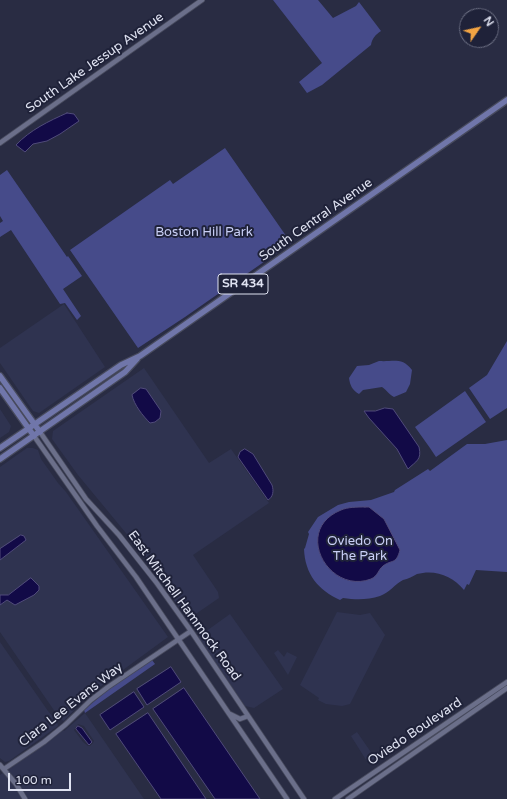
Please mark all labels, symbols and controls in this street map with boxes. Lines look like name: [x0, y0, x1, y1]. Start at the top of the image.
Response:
north arrow: [459, 8, 499, 48]
street label: South Lake Jessup Avenue: [23, 9, 167, 117]
text: N: [481, 14, 496, 29]
street label: South Central Avenue: [256, 175, 376, 265]
park label: Boston Hill Park: [155, 225, 253, 241]
road number: SR 434: [218, 274, 268, 294]
street label: East Mitchell Hammock Road: [124, 528, 244, 684]
park label: Oviedo On The Park: [327, 534, 393, 565]
street label: Clara Lee Evans Way: [16, 660, 126, 750]
street label: Oviedo Boulevard: [365, 695, 465, 769]
scale bar: [10, 765, 73, 791]
text: 100 m: [15, 773, 52, 787]

